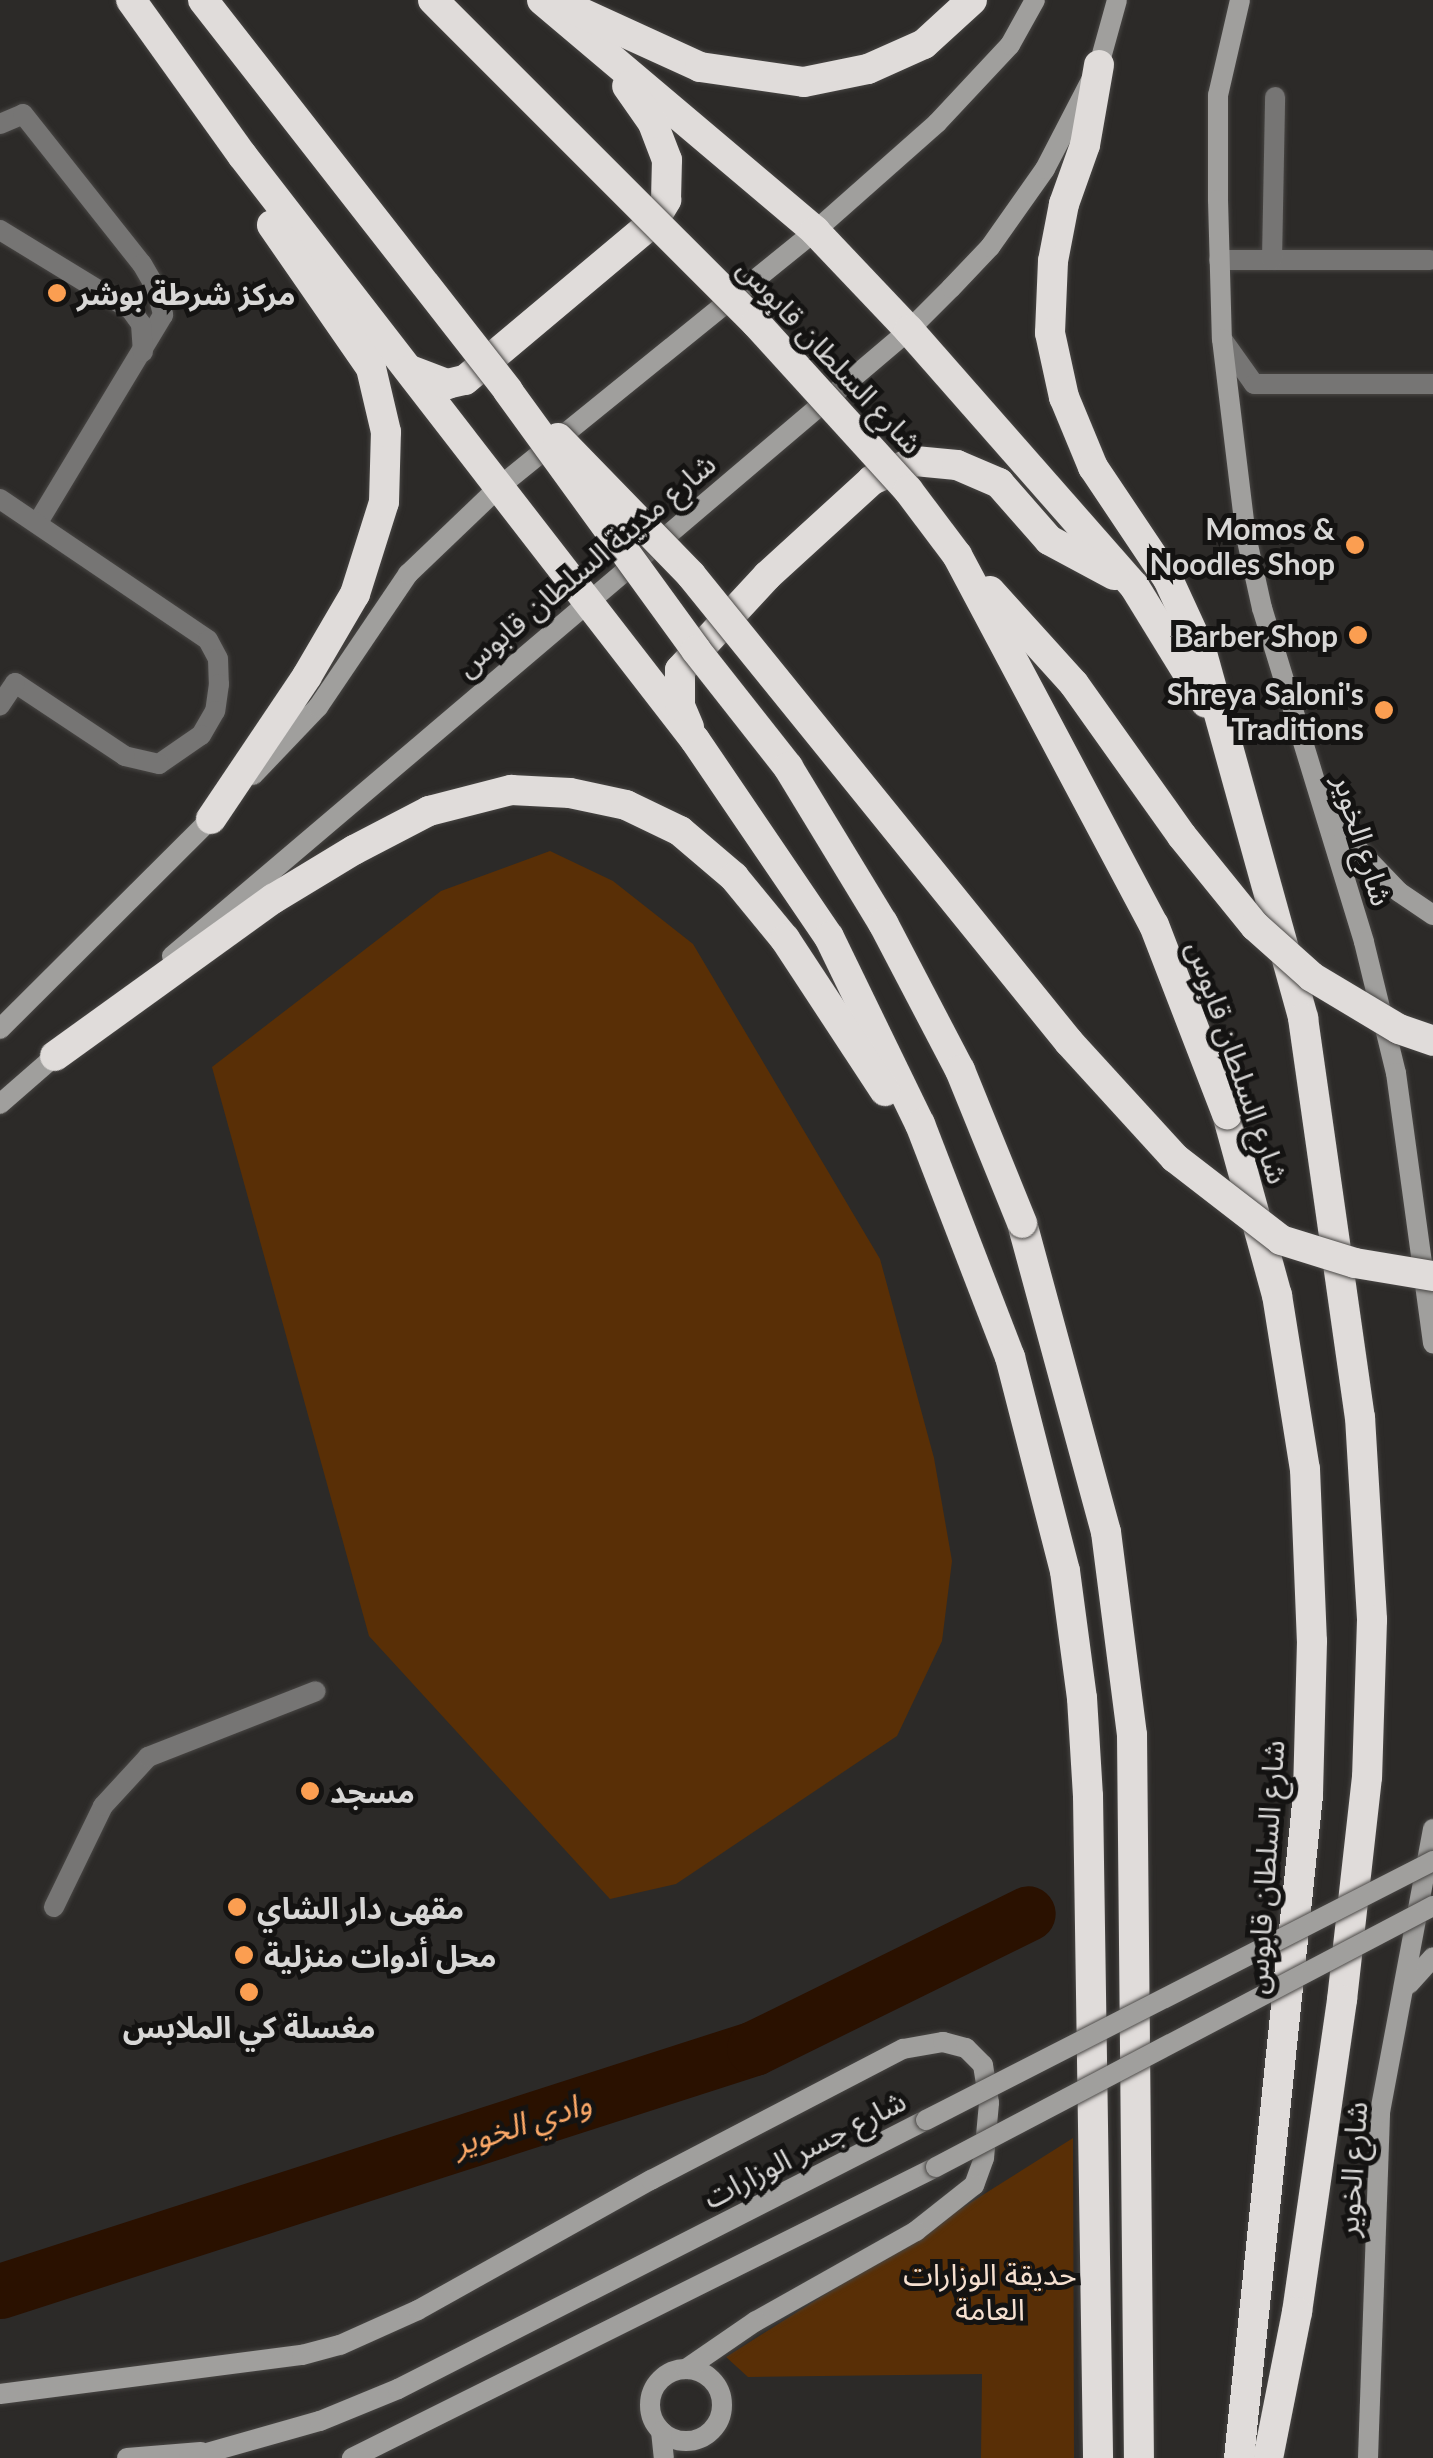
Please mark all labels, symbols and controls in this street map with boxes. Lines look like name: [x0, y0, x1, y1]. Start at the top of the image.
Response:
street label: شارع السلطان قابوس: [731, 250, 931, 460]
place label: مركز شرطة بوشر: [77, 275, 296, 311]
marker: مركز شرطة بوشر: [46, 282, 68, 304]
street label: شارع مدينة السلطان قابوس: [448, 445, 722, 683]
place label: Momos & Noodles Shop: [1149, 510, 1335, 580]
marker: Momos & Noodles Shop: [1344, 534, 1366, 556]
place label: Barber Shop: [1173, 617, 1338, 653]
marker: Barber Shop: [1347, 624, 1369, 646]
place label: Shreya Saloni's Traditions: [1167, 675, 1364, 746]
marker: Shreya Saloni's Traditions: [1373, 699, 1395, 721]
street label: شارع الخوير: [1327, 770, 1401, 910]
street label: شارع السلطان قابوس: [1181, 936, 1297, 1188]
street label: شارع السلطان قابوس: [1237, 1739, 1291, 1995]
place label: مسجد: [330, 1773, 415, 1809]
marker: مسجد: [299, 1780, 321, 1802]
place label: مقهى دار الشاي: [257, 1889, 464, 1925]
marker: مقهى دار الشاي: [226, 1896, 248, 1918]
place label: محل أدوات منزلية: [264, 1937, 496, 1973]
marker: محل أدوات منزلية: [233, 1944, 255, 1966]
marker: مغسلة كي الملابس: [238, 1981, 260, 2003]
place label: مغسلة كي الملابس: [123, 2008, 375, 2044]
street label: شارع جسر الوزارات: [697, 2081, 911, 2215]
water label: وادي الخوير: [448, 2083, 596, 2163]
street label: شارع الخوير: [1328, 2100, 1374, 2238]
park label: حديقة الوزارات العامة: [903, 2255, 1077, 2326]

